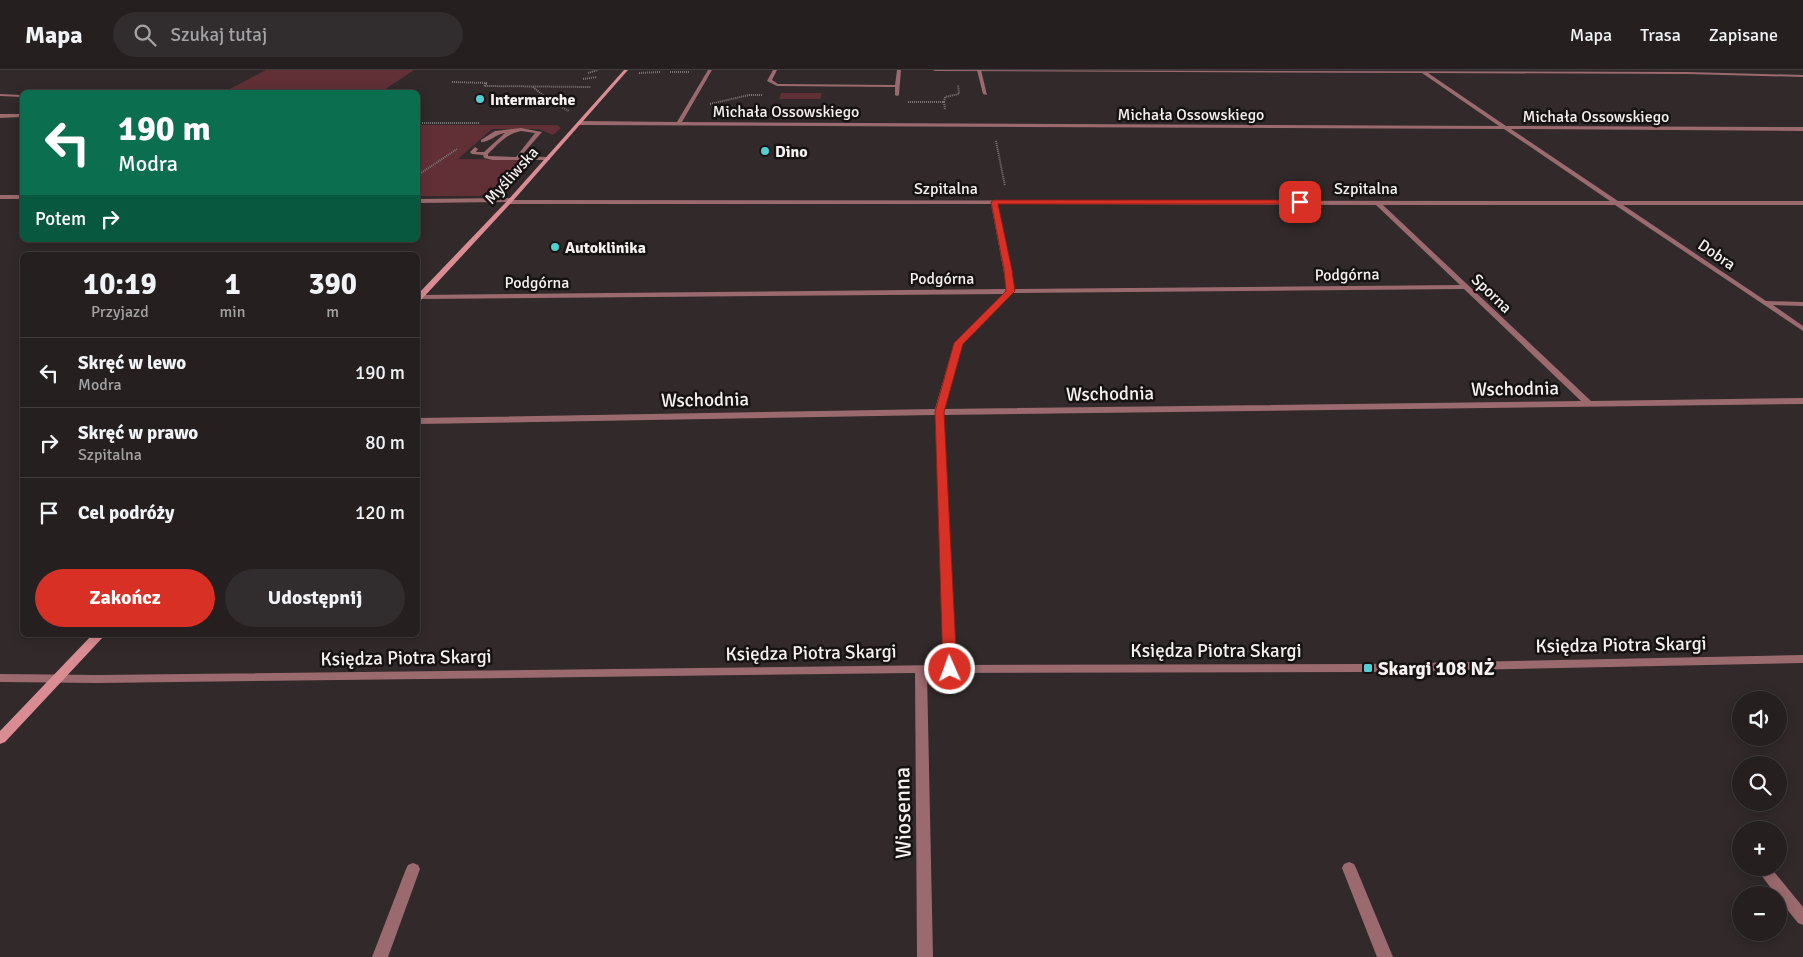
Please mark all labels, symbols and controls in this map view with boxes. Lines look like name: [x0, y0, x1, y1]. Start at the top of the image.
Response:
search box: [113, 12, 463, 57]
text: Mapa: [25, 20, 83, 50]
icon: search: [131, 21, 159, 49]
text: Szukaj tutaj: [171, 23, 267, 47]
text: Mapa: [1570, 24, 1612, 46]
text: Trasa: [1640, 24, 1681, 46]
text: Zapisane: [1709, 24, 1778, 46]
place label: Intermarche: [490, 90, 576, 110]
marker: Intermarche: [474, 93, 486, 105]
street label: Michała Ossowskiego: [713, 102, 859, 122]
street label: Michała Ossowskiego: [1118, 105, 1264, 125]
text: 190 m: [118, 107, 211, 150]
street label: Michała Ossowskiego: [1523, 107, 1669, 127]
icon: left: [35, 110, 100, 175]
place label: Dino: [775, 142, 808, 162]
street label: Myśliwska: [481, 143, 543, 209]
marker: Dino: [759, 145, 771, 157]
text: Modra: [118, 150, 178, 177]
street label: Szpitalna: [914, 179, 978, 199]
street label: Szpitalna: [1334, 179, 1398, 199]
pin: [1279, 181, 1321, 223]
icon: arrive: [1286, 188, 1314, 216]
icon: right: [96, 205, 124, 233]
text: Potem: [35, 207, 86, 231]
street label: Dobra: [1694, 235, 1739, 275]
place label: Autoklinika: [565, 238, 646, 258]
marker: Autoklinika: [549, 241, 561, 253]
street label: Podgórna: [1314, 264, 1380, 286]
text: 10:19: [83, 266, 157, 303]
text: 1: [224, 266, 241, 303]
text: 390: [308, 266, 357, 303]
street label: Podgórna: [910, 269, 974, 289]
street label: Sporna: [1467, 270, 1516, 318]
street label: Podgórna: [505, 273, 569, 293]
text: Przyjazd: [91, 302, 149, 322]
text: min: [220, 302, 245, 322]
text: m: [326, 302, 339, 322]
text: Skręć w lewo: [78, 351, 186, 375]
icon: left: [35, 359, 63, 387]
text: 190 m: [355, 361, 405, 385]
text: Modra: [78, 375, 122, 395]
street label: Wschodnia: [1471, 376, 1559, 402]
street label: Wschodnia: [1066, 381, 1154, 407]
street label: Wschodnia: [661, 387, 749, 413]
text: Skręć w prawo: [78, 421, 198, 445]
icon: right: [35, 429, 63, 457]
text: 80 m: [365, 431, 405, 455]
text: Szpitalna: [78, 445, 142, 465]
icon: arrive: [35, 499, 63, 527]
text: Cel podróży: [78, 501, 174, 525]
text: 120 m: [355, 501, 405, 525]
button: Zakończ: [35, 569, 215, 627]
button: Udostępnij: [225, 569, 405, 627]
street label: Księdza Piotra Skargi: [1535, 632, 1707, 658]
street label: Księdza Piotra Skargi: [1130, 639, 1302, 663]
street label: Księdza Piotra Skargi: [725, 640, 897, 666]
position arrow: [923, 642, 975, 694]
street label: Księdza Piotra Skargi: [320, 645, 492, 671]
place label: Skargi 108 NŻ: [1378, 657, 1495, 681]
marker: Skargi 108 NŻ: [1362, 662, 1374, 674]
map controls: [1732, 691, 1787, 941]
button: sound: [1732, 691, 1787, 746]
button: search: [1732, 756, 1787, 811]
street label: Wiosenna: [888, 767, 917, 859]
button: +: [1732, 821, 1787, 876]
button: −: [1732, 886, 1787, 941]

